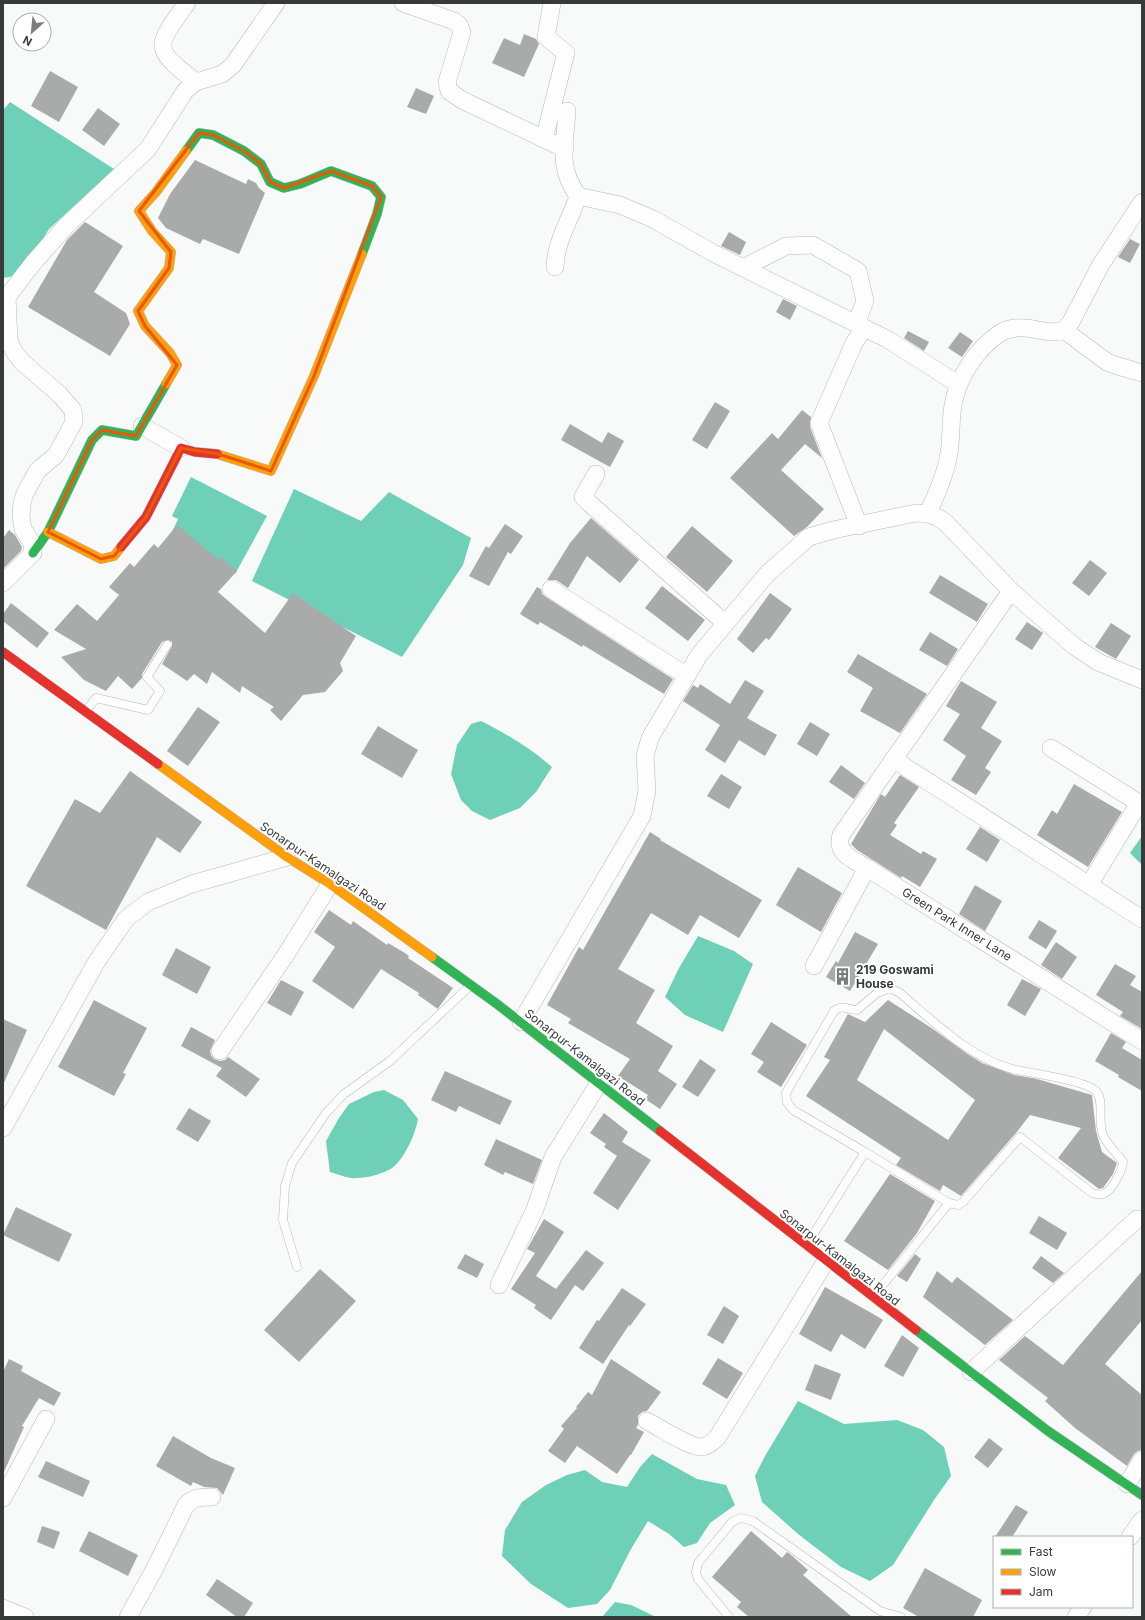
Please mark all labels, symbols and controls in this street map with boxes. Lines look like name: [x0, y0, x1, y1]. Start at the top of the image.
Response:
north arrow: [12, 12, 52, 52]
text: N: [21, 33, 34, 49]
street label: Sonarpur-Kamalgazi Road: [257, 818, 389, 914]
street label: Green Park Inner Lane: [899, 884, 1015, 964]
place label: 219 Goswami House: [856, 962, 934, 991]
building icon: 219 Goswami House: [833, 966, 853, 986]
street label: Sonarpur-Kamalgazi Road: [522, 1005, 648, 1109]
street label: Sonarpur-Kamalgazi Road: [777, 1205, 903, 1309]
legend: [993, 1536, 1133, 1608]
text: Fast: [1029, 1544, 1053, 1559]
text: Slow: [1029, 1564, 1057, 1579]
text: Jam: [1029, 1584, 1053, 1599]

